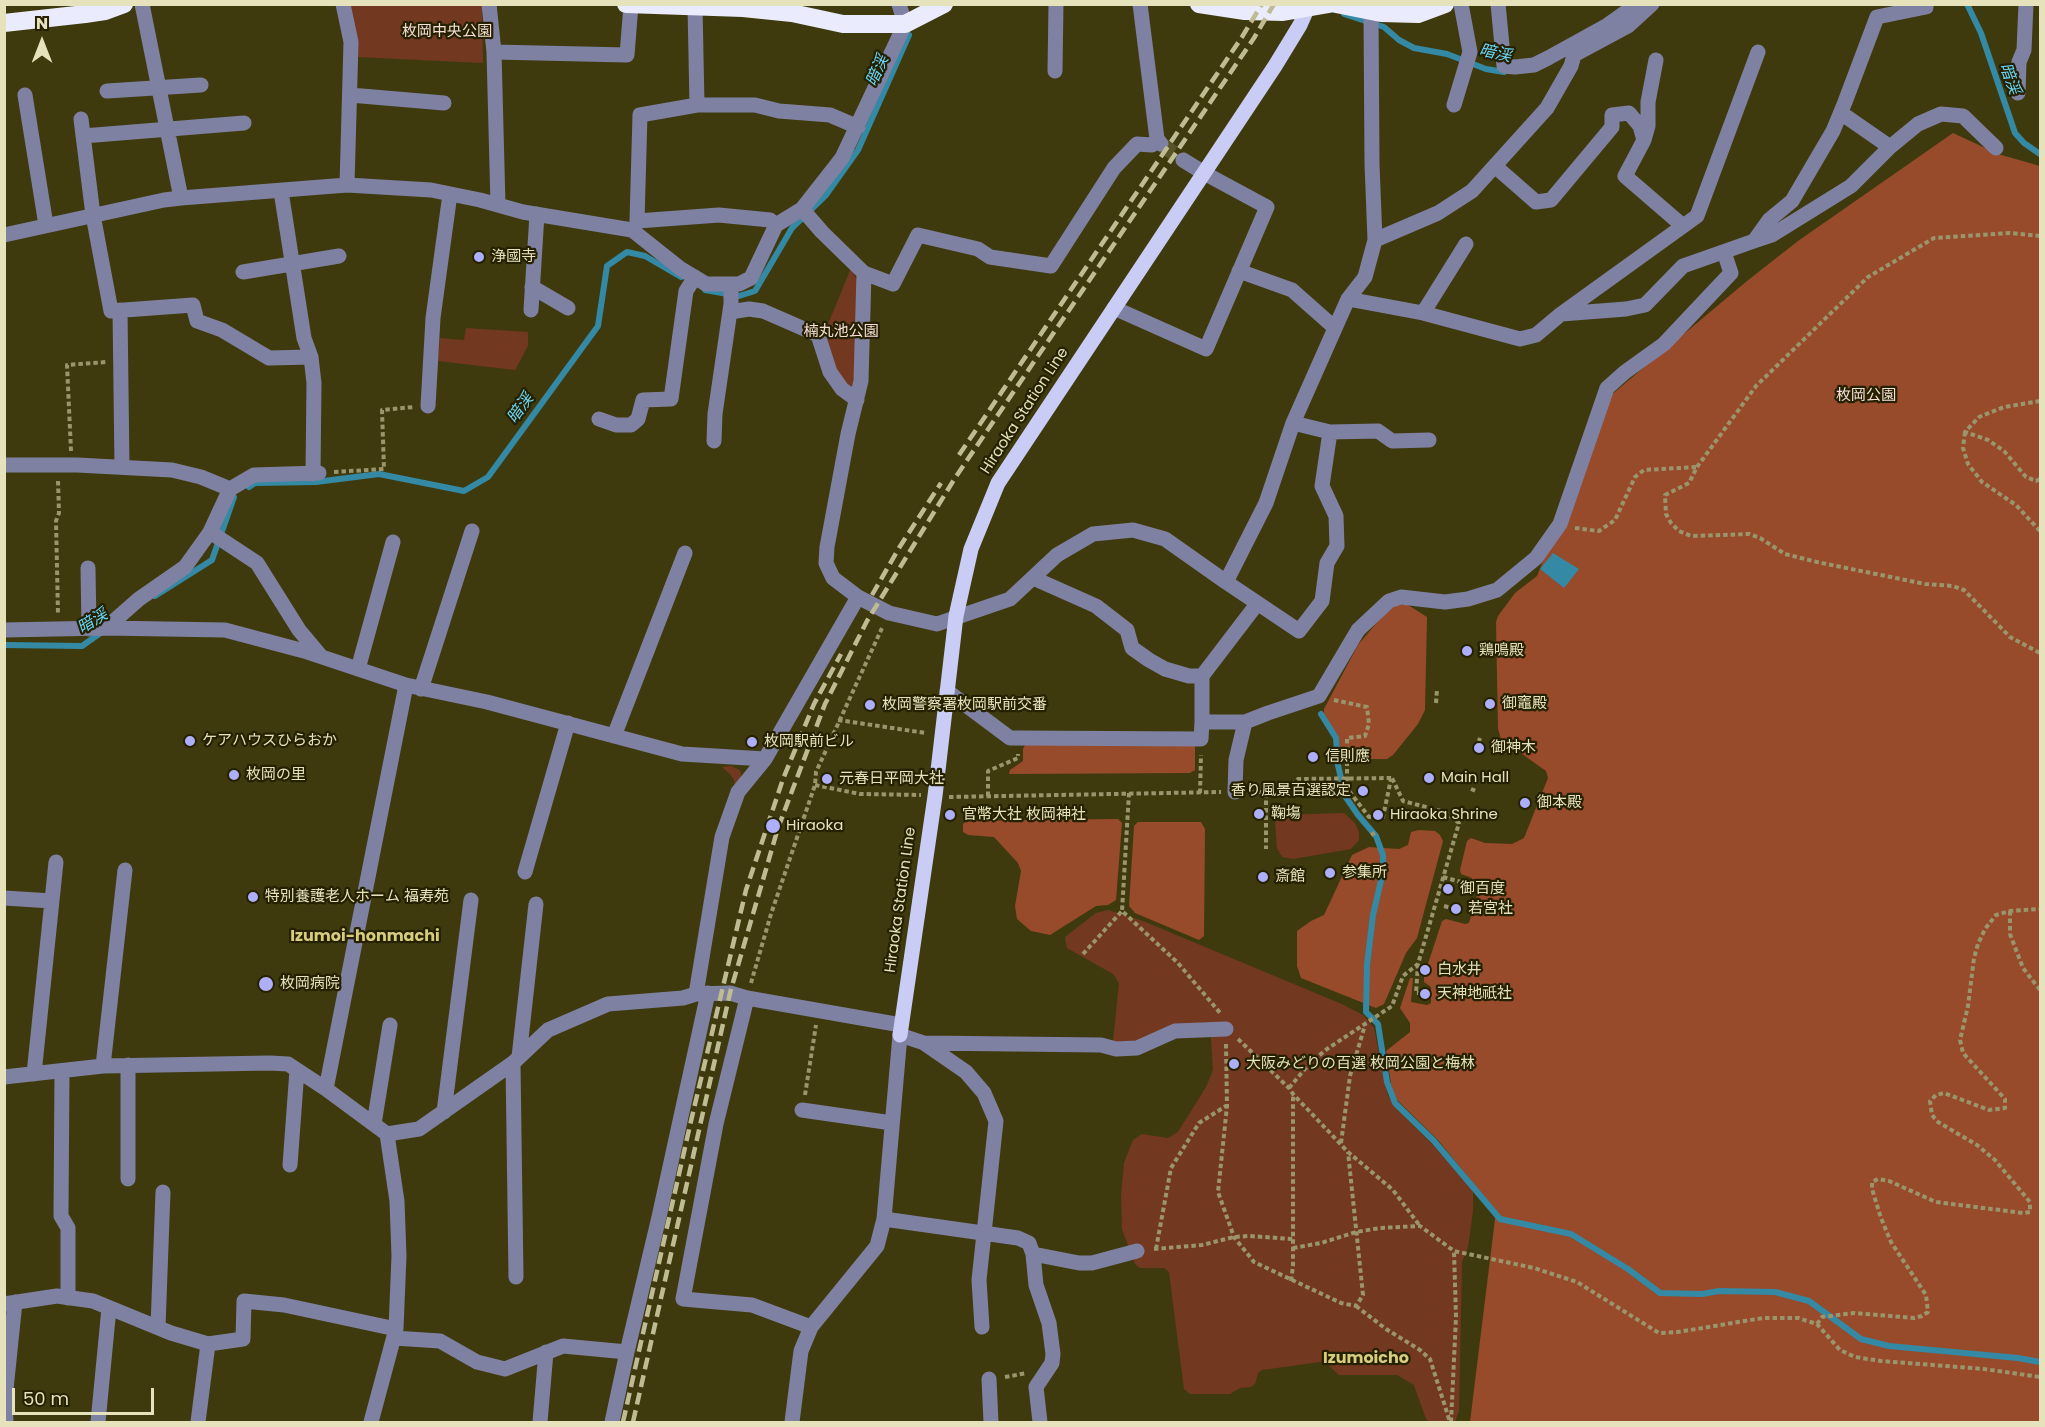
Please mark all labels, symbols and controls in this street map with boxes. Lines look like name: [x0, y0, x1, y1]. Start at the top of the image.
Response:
north arrow: [12, 12, 72, 72]
text: N: [36, 12, 48, 35]
park label: 枚岡中央公園: [402, 23, 492, 41]
water label: 暗渓: [1477, 41, 1513, 67]
water label: 暗渓: [863, 52, 893, 90]
water label: 暗渓: [1995, 61, 2023, 97]
place label: 浄國寺: [491, 248, 536, 266]
marker: 浄國寺: [472, 250, 486, 264]
park label: 楠丸池公園: [804, 323, 878, 341]
street label: Hiraoka Station Line: [977, 344, 1073, 478]
park label: 枚岡公園: [1836, 387, 1896, 405]
water label: 暗渓: [504, 390, 538, 428]
water label: 暗渓: [74, 605, 112, 639]
place label: 鶏鳴殿: [1479, 642, 1524, 660]
marker: 鶏鳴殿: [1460, 644, 1474, 658]
place label: 御竈殿: [1502, 695, 1547, 713]
place label: 枚岡警察署枚岡駅前交番: [882, 696, 1047, 714]
marker: 御竈殿: [1483, 697, 1497, 711]
marker: 枚岡警察署枚岡駅前交番: [863, 698, 877, 712]
place label: ケアハウスひらおか: [202, 732, 337, 750]
place label: 枚岡駅前ビル: [764, 733, 854, 751]
marker: ケアハウスひらおか: [183, 734, 197, 748]
marker: 枚岡駅前ビル: [745, 735, 759, 749]
place label: 御神木: [1491, 739, 1536, 757]
marker: 御神木: [1472, 741, 1486, 755]
place label: 信則應: [1325, 748, 1370, 766]
marker: 信則應: [1306, 750, 1320, 764]
place label: 枚岡の里: [246, 766, 306, 784]
marker: 枚岡の里: [227, 768, 241, 782]
place label: Main Hall: [1441, 769, 1509, 787]
place label: 元春日平岡大社: [839, 770, 944, 788]
marker: Main Hall: [1422, 771, 1436, 785]
marker: 元春日平岡大社: [820, 772, 834, 786]
place label: 香り風景百選認定: [1231, 782, 1351, 800]
marker: 香り風景百選認定: [1356, 784, 1370, 798]
place label: 御本殿: [1537, 794, 1582, 812]
marker: 御本殿: [1518, 796, 1532, 810]
place label: 鞠塲: [1271, 805, 1301, 823]
place label: 官幣大社 枚岡神社: [962, 806, 1086, 824]
place label: Hiraoka Shrine: [1390, 806, 1498, 824]
marker: 鞠塲: [1252, 807, 1266, 821]
marker: 官幣大社 枚岡神社: [943, 808, 957, 822]
marker: Hiraoka Shrine: [1371, 808, 1385, 822]
marker: Hiraoka: [764, 817, 782, 835]
place label: Hiraoka: [786, 817, 843, 835]
street label: Hiraoka Station Line: [882, 826, 920, 974]
place label: 参集所: [1342, 864, 1387, 882]
marker: 参集所: [1323, 866, 1337, 880]
place label: 斎館: [1275, 868, 1305, 886]
marker: 斎館: [1256, 870, 1270, 884]
place label: 御百度: [1460, 880, 1505, 898]
marker: 御百度: [1441, 882, 1455, 896]
place label: 特別養護老人ホーム 福寿苑: [265, 888, 449, 906]
marker: 特別養護老人ホーム 福寿苑: [246, 890, 260, 904]
place label: 若宮社: [1468, 900, 1513, 918]
marker: 若宮社: [1449, 902, 1463, 916]
district label: Izumoi-honmachi: [290, 927, 440, 947]
place label: 白水井: [1437, 961, 1482, 979]
marker: 白水井: [1418, 963, 1432, 977]
marker: 枚岡病院: [257, 975, 275, 993]
place label: 枚岡病院: [280, 975, 340, 993]
place label: 天神地祇社: [1437, 985, 1512, 1003]
marker: 天神地祇社: [1418, 987, 1432, 1001]
place label: 大阪みどりの百選 枚岡公園と梅林: [1246, 1055, 1475, 1073]
marker: 大阪みどりの百選 枚岡公園と梅林: [1227, 1057, 1241, 1071]
district label: Izumoicho: [1323, 1349, 1409, 1369]
scale bar: [15, 1376, 158, 1414]
text: 50 m: [23, 1386, 69, 1411]

